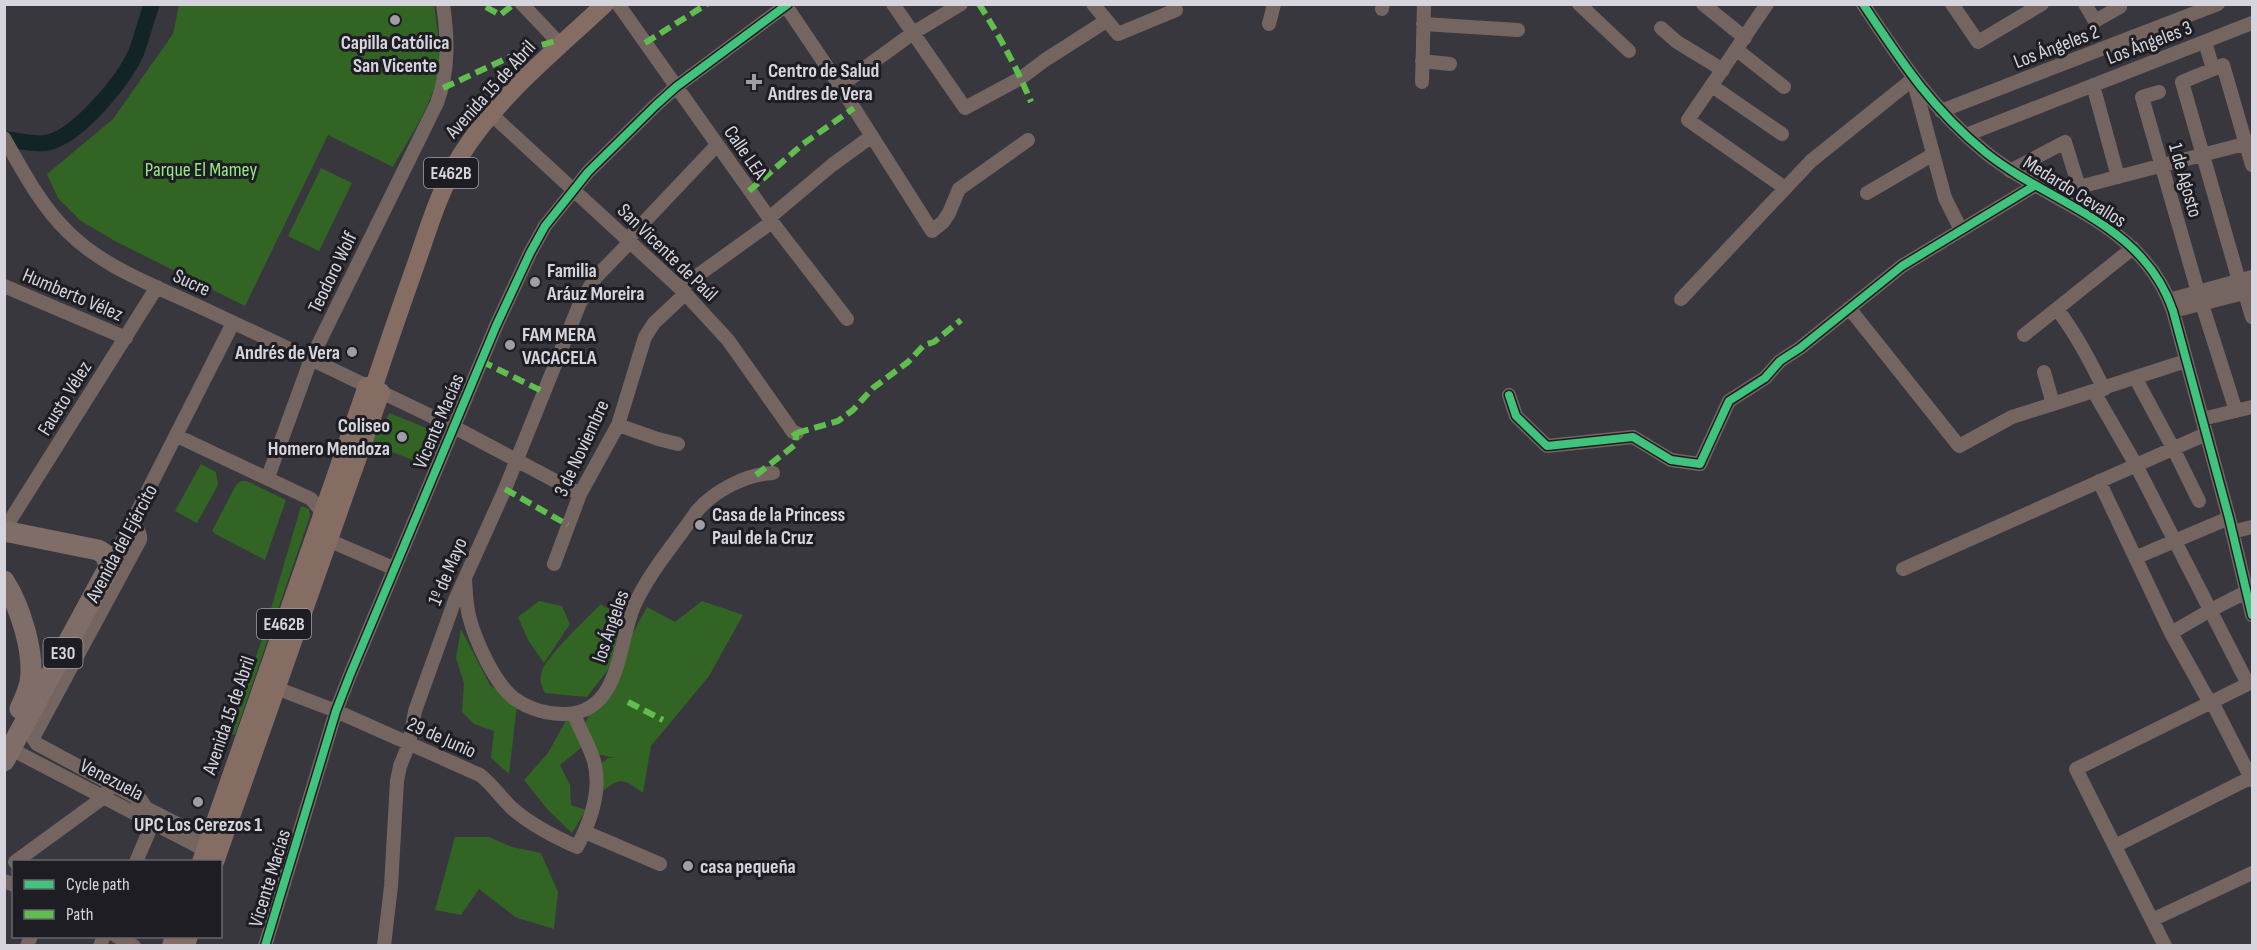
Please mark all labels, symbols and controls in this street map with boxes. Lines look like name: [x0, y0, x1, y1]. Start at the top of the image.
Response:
marker: Capilla Católica San Vicente: [388, 13, 402, 27]
street label: Los Ángeles 3: [2103, 16, 2196, 70]
street label: Los Ángeles 2: [2010, 20, 2103, 74]
place label: Capilla Católica San Vicente: [341, 31, 449, 78]
street label: Avenida 15 de Abril: [440, 36, 541, 144]
place label: Centro de Salud Andres de Vera: [767, 59, 879, 106]
marker: Centro de Salud Andres de Vera: [745, 73, 763, 91]
street label: Calle LEA: [718, 121, 772, 184]
street label: 1 de Agosto: [2163, 140, 2207, 220]
street label: Medardo Cevallos: [2019, 151, 2130, 233]
park label: Parque El Mamey: [145, 158, 257, 182]
road number: E462B: [424, 158, 478, 188]
street label: San Vicente de Paúl: [612, 199, 722, 307]
street label: Teodoro Wolf: [303, 228, 363, 317]
place label: Familia Aráuz Moreira: [546, 259, 644, 306]
street label: Humberto Vélez: [19, 263, 126, 327]
street label: Sucre: [169, 264, 214, 302]
marker: Familia Aráuz Moreira: [528, 275, 542, 289]
place label: FAM MERA VACACELA: [522, 323, 597, 370]
marker: FAM MERA VACACELA: [503, 338, 517, 352]
place label: Andrés de Vera: [234, 341, 340, 365]
marker: Andrés de Vera: [345, 345, 359, 359]
street label: Fausto Vélez: [33, 357, 97, 440]
street label: Vicente Macías: [408, 370, 470, 472]
street label: 3 de Noviembre: [549, 396, 615, 500]
place label: Coliseo Homero Mendoza: [268, 414, 390, 461]
marker: Coliseo Homero Mendoza: [395, 430, 409, 444]
street label: Avenida del Ejército: [80, 480, 163, 607]
place label: Casa de la Princess Paul de la Cruz: [712, 503, 846, 550]
marker: Casa de la Princess Paul de la Cruz: [693, 518, 707, 532]
street label: 1º de Mayo: [423, 534, 473, 609]
street label: los Ángeles: [587, 587, 634, 666]
road number: E462B: [257, 609, 311, 639]
road number: E30: [44, 638, 82, 668]
street label: Avenida 15 de Abril: [197, 653, 260, 779]
street label: 29 de Junio: [403, 712, 480, 764]
street label: Venezuela: [76, 754, 147, 806]
marker: UPC Los Cerezos 1: [191, 795, 205, 809]
place label: UPC Los Cerezos 1: [134, 813, 262, 837]
street label: Vicente Macías: [244, 827, 296, 930]
place label: casa pequeña: [700, 855, 796, 879]
marker: casa pequeña: [681, 859, 695, 873]
legend: [12, 860, 222, 938]
text: Cycle path: [66, 874, 130, 895]
text: Path: [66, 904, 94, 925]

